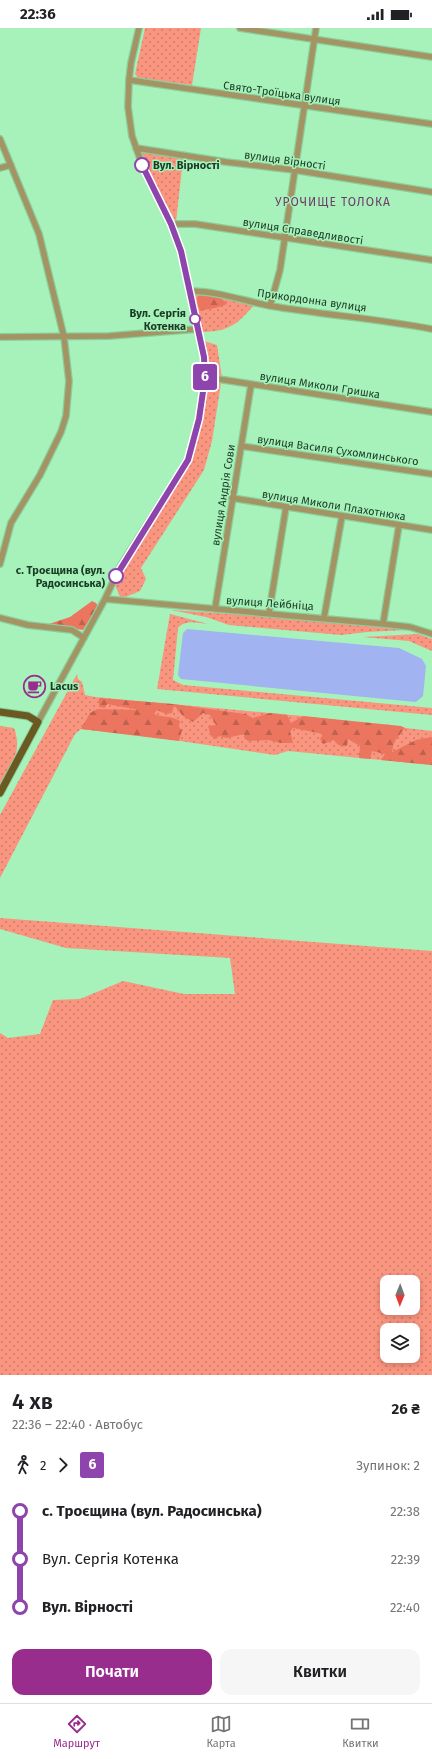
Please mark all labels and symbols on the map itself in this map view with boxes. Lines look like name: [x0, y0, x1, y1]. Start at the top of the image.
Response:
street label: Свято-Троїцька вулиця: [222, 79, 341, 108]
street label: вулиця Вірності: [243, 148, 327, 173]
marker: Вул. Вірності: [134, 157, 150, 173]
place label: Вул. Вірності: [153, 159, 220, 172]
district label: УРОЧИЩЕ ТОЛОКА: [275, 195, 391, 209]
street label: вулиця Справедливості: [242, 216, 364, 247]
street label: Прикордонна вулиця: [256, 286, 367, 315]
place label: Вул. Сергія Котенка: [129, 307, 186, 333]
marker: Вул. Сергія Котенка: [189, 313, 201, 325]
line badge: 6: [192, 364, 218, 390]
street label: вулиця Миколи Гришка: [259, 370, 381, 401]
street label: вулиця Василя Сухомлинського: [256, 433, 419, 468]
street label: вулиця Андрія Сови: [209, 443, 238, 547]
street label: вулиця Миколи Плахотнюка: [261, 488, 407, 523]
place label: с. Троєщина (вул. Радосинська): [16, 564, 105, 590]
marker: с. Троєщина (вул. Радосинська): [108, 568, 124, 584]
street label: вулиця Лейбніца: [226, 594, 314, 613]
cafe icon: Lacus: [21, 673, 47, 699]
place label: Lacus: [50, 680, 79, 693]
north arrow: [380, 1275, 420, 1315]

